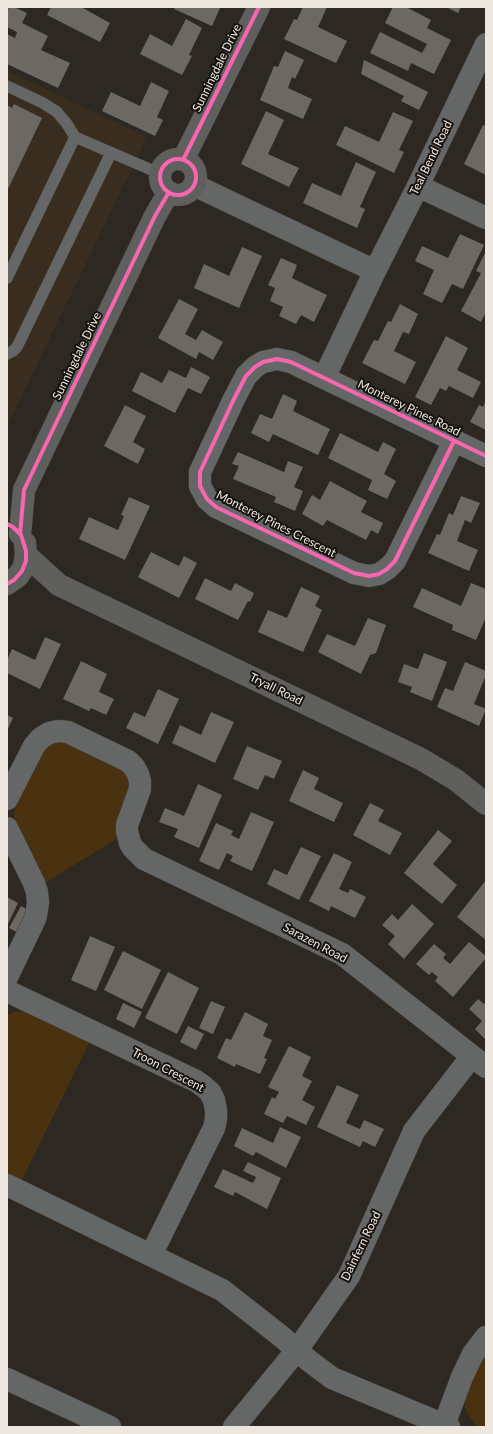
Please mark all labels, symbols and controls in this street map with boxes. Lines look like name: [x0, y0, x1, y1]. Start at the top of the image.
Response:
street label: Sunningdale Drive: [190, 22, 244, 114]
street label: Teal Bend Road: [407, 118, 455, 198]
street label: Sunningdale Drive: [50, 310, 104, 402]
street label: Monterey Pines Road: [355, 377, 463, 439]
street label: Monterey Pines Crescent: [214, 488, 338, 560]
street label: Tryall Road: [247, 670, 305, 708]
street label: Sarazen Road: [280, 920, 350, 966]
street label: Troon Crescent: [129, 1045, 207, 1095]
street label: Dainfern Road: [338, 1209, 384, 1283]

